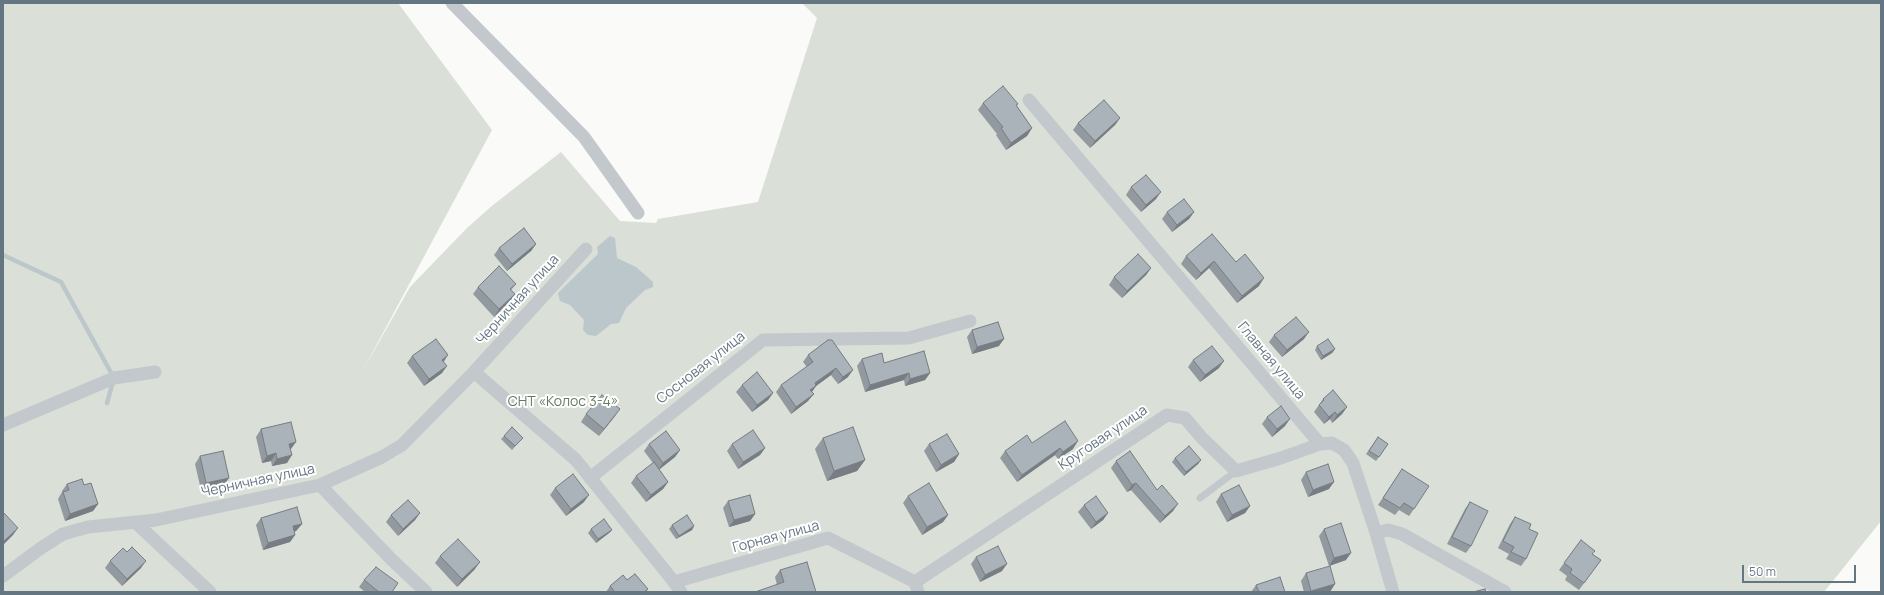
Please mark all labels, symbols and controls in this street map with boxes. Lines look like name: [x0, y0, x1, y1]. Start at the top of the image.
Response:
street label: Черничная улица: [473, 251, 563, 349]
street label: Главная улица: [1234, 319, 1308, 403]
street label: Сосновая улица: [653, 328, 749, 408]
park label: СНТ «Колос 3-4»: [508, 394, 618, 410]
street label: Круговая улица: [1055, 402, 1151, 474]
street label: Черничная улица: [200, 461, 316, 501]
street label: Горная улица: [731, 517, 821, 557]
scale bar: [1744, 557, 1858, 583]
text: 50 m: [1749, 563, 1776, 580]

